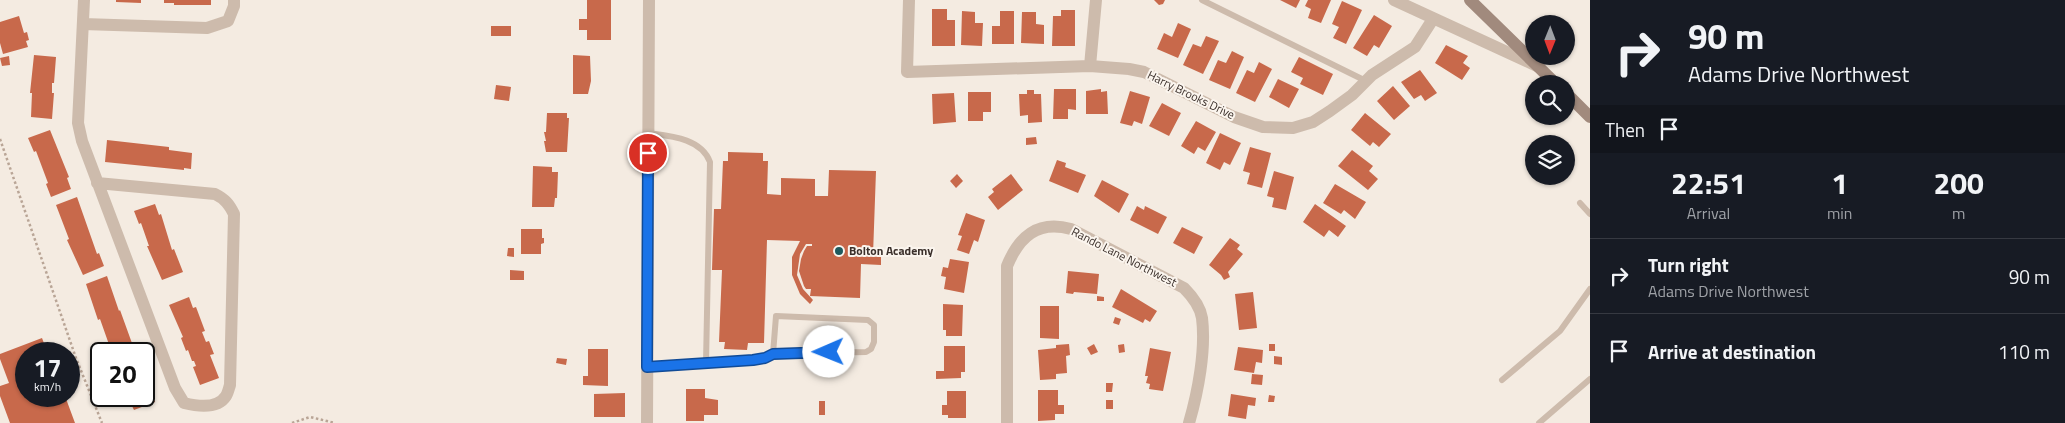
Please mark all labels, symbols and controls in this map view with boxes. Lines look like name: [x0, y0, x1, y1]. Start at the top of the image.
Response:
text: 90 m: [1688, 9, 1764, 63]
north arrow: [1525, 15, 1575, 65]
map controls: [1525, 15, 1575, 185]
icon: right: [1605, 20, 1670, 85]
text: Adams Drive Northwest: [1688, 57, 1909, 91]
street label: Harry Brooks Drive: [1144, 65, 1238, 124]
button: search: [1525, 75, 1575, 125]
text: Then: [1605, 115, 1645, 144]
icon: arrive: [1655, 115, 1683, 143]
pin: [627, 132, 669, 174]
button: layers: [1525, 135, 1575, 185]
icon: arrive: [634, 139, 662, 167]
text: 22:51: [1671, 160, 1746, 206]
text: 1: [1831, 160, 1848, 206]
text: 200: [1934, 160, 1984, 206]
text: Arrival: [1687, 201, 1730, 225]
text: min: [1827, 201, 1852, 225]
text: m: [1952, 201, 1965, 225]
street label: Rando Lane Northwest: [1068, 222, 1181, 292]
place label: Bolton Academy: [849, 241, 933, 260]
marker: Bolton Academy: [833, 245, 845, 257]
text: Turn right: [1648, 250, 1729, 279]
icon: right: [1605, 262, 1633, 290]
text: 90 m: [2009, 262, 2050, 291]
text: Adams Drive Northwest: [1648, 279, 1809, 303]
position arrow: [802, 325, 854, 377]
icon: arrive: [1605, 337, 1633, 365]
text: Arrive at destination: [1648, 337, 1816, 366]
text: 110 m: [1998, 337, 2050, 366]
speed limit sign: 20: [90, 342, 155, 407]
text: 17: [33, 349, 62, 387]
text: km/h: [34, 377, 61, 396]

